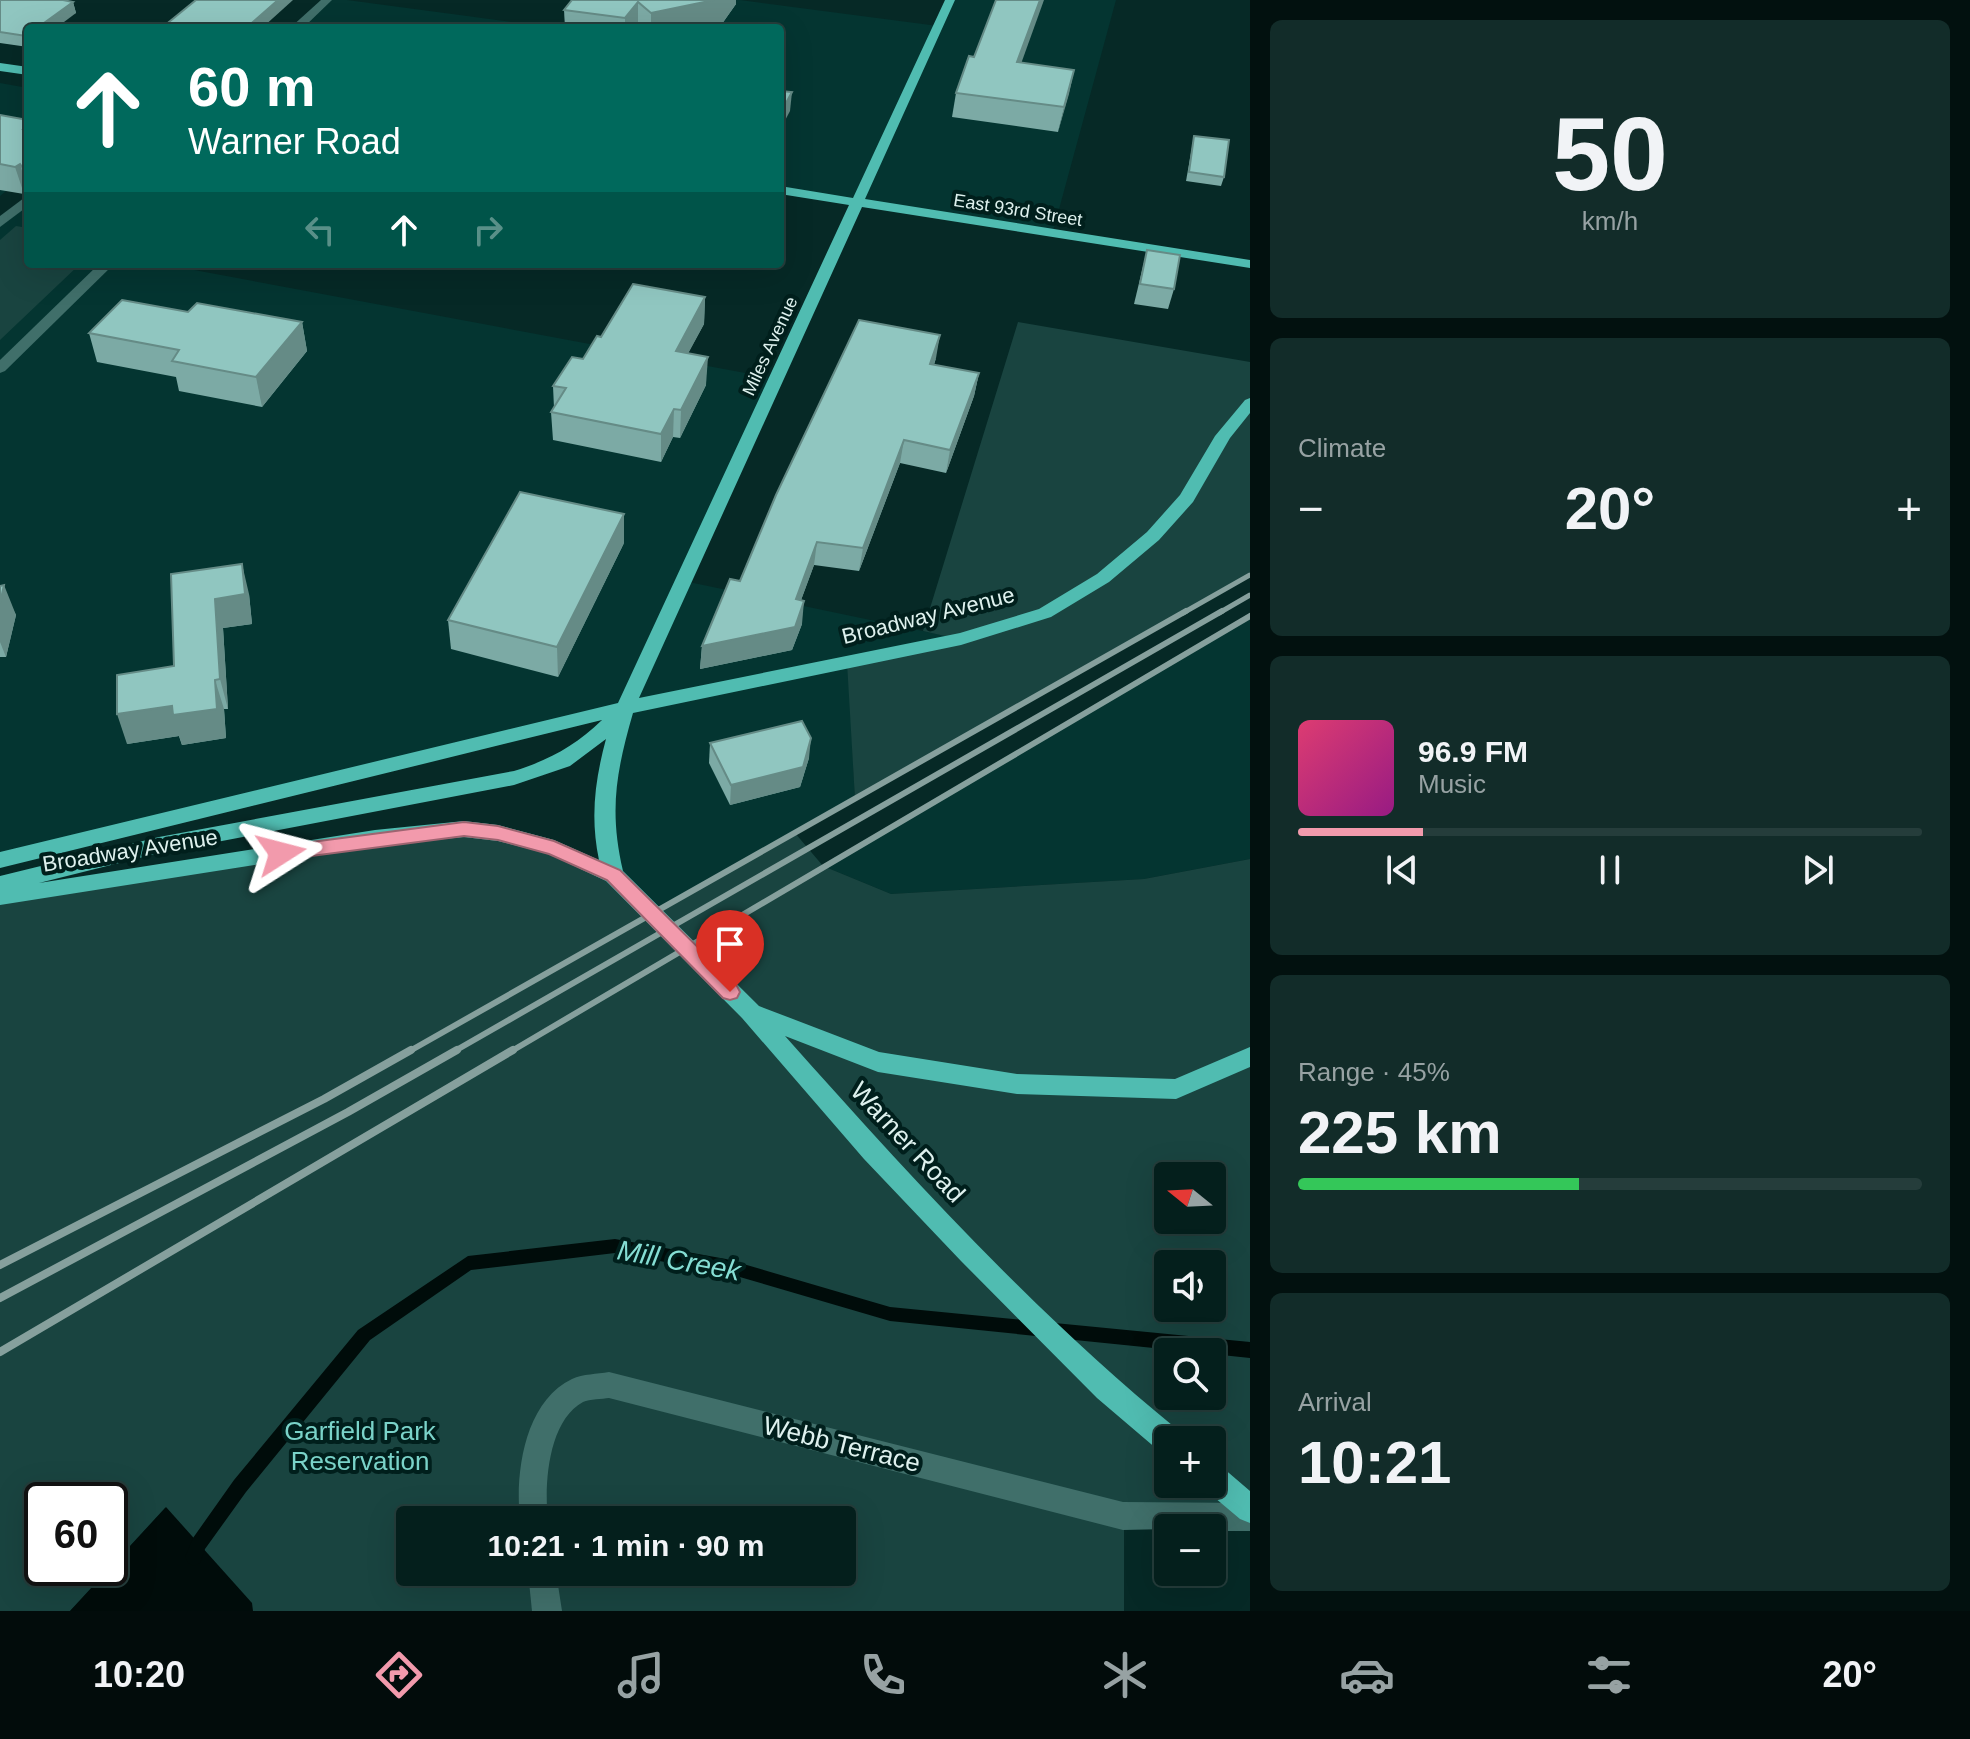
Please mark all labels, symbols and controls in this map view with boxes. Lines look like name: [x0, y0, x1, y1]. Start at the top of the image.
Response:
text: 60 m: [188, 55, 316, 118]
icon: ahead: [56, 56, 160, 160]
text: 50: [1552, 96, 1668, 212]
text: Warner Road: [188, 121, 401, 162]
street label: East 93rd Street: [952, 190, 1084, 230]
text: km/h: [1582, 206, 1638, 236]
icon: left: [298, 208, 342, 252]
icon: ahead: [382, 208, 426, 252]
icon: right: [466, 208, 510, 252]
street label: Miles Avenue: [738, 293, 802, 399]
text: Climate: [1298, 433, 1386, 463]
text: 20°: [1565, 475, 1655, 542]
text: −: [1298, 484, 1324, 533]
text: +: [1896, 484, 1922, 533]
street label: Broadway Avenue: [839, 582, 1017, 649]
text: 96.9 FM: [1418, 735, 1528, 768]
text: Music: [1418, 769, 1486, 799]
position arrow: [239, 811, 323, 895]
street label: Broadway Avenue: [41, 824, 219, 877]
icon: previous: [1380, 848, 1424, 892]
icon: pause: [1588, 848, 1632, 892]
icon: next: [1796, 848, 1840, 892]
pin: [696, 910, 764, 992]
icon: arrive: [708, 922, 752, 966]
text: Range · 45%: [1298, 1057, 1450, 1087]
street label: Warner Road: [845, 1076, 971, 1208]
text: 225 km: [1298, 1099, 1502, 1166]
north arrow: [1154, 1162, 1226, 1234]
map controls: [1154, 1162, 1226, 1586]
water label: Mill Creek: [615, 1234, 745, 1287]
button: sound: [1154, 1250, 1226, 1322]
button: search: [1154, 1338, 1226, 1410]
text: Arrival: [1298, 1387, 1372, 1417]
street label: Webb Terrace: [760, 1410, 924, 1478]
park label: Garfield Park Reservation: [284, 1416, 437, 1476]
button: +: [1154, 1426, 1226, 1498]
text: 10:21: [1298, 1429, 1451, 1496]
speed limit sign: 60: [24, 1482, 128, 1586]
button: −: [1154, 1514, 1226, 1586]
text: 10:21 · 1 min · 90 m: [488, 1529, 764, 1562]
icon: directions: [371, 1647, 427, 1703]
icon: music: [613, 1647, 669, 1703]
icon: phone: [855, 1647, 911, 1703]
icon: climate: [1097, 1647, 1153, 1703]
icon: car: [1339, 1647, 1395, 1703]
icon: filters: [1581, 1647, 1637, 1703]
text: 10:20: [93, 1654, 185, 1695]
text: 20°: [1822, 1654, 1877, 1695]

